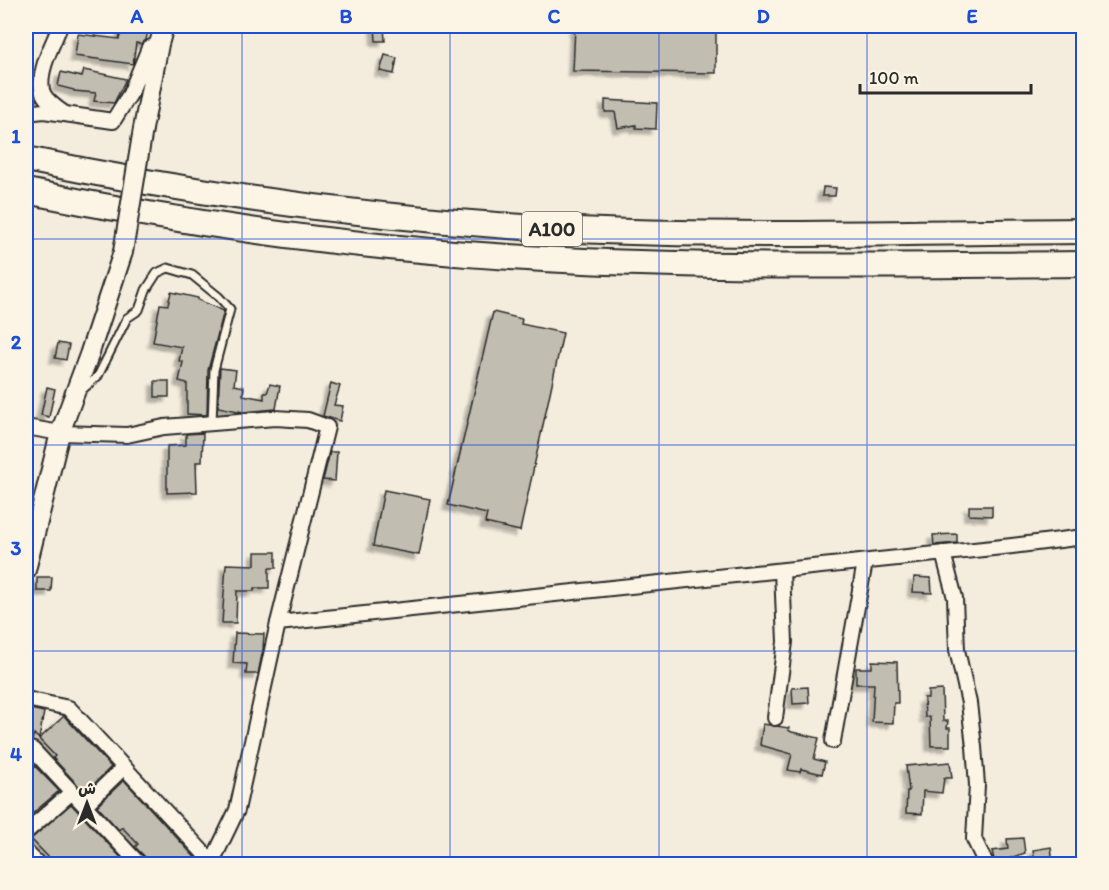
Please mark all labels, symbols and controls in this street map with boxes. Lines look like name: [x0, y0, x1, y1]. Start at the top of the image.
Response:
text: A: [130, 4, 144, 28]
text: B: [340, 4, 353, 28]
text: C: [548, 4, 561, 28]
text: D: [756, 4, 770, 28]
text: E: [966, 4, 978, 28]
scale bar: [860, 57, 1031, 95]
text: 100 m: [869, 67, 919, 89]
text: 1: [11, 124, 21, 148]
road number: A100: [522, 212, 582, 246]
text: 2: [11, 330, 22, 354]
text: 3: [11, 536, 22, 560]
text: 4: [10, 742, 22, 766]
north arrow: [57, 773, 117, 833]
text: ش: [78, 779, 96, 798]

